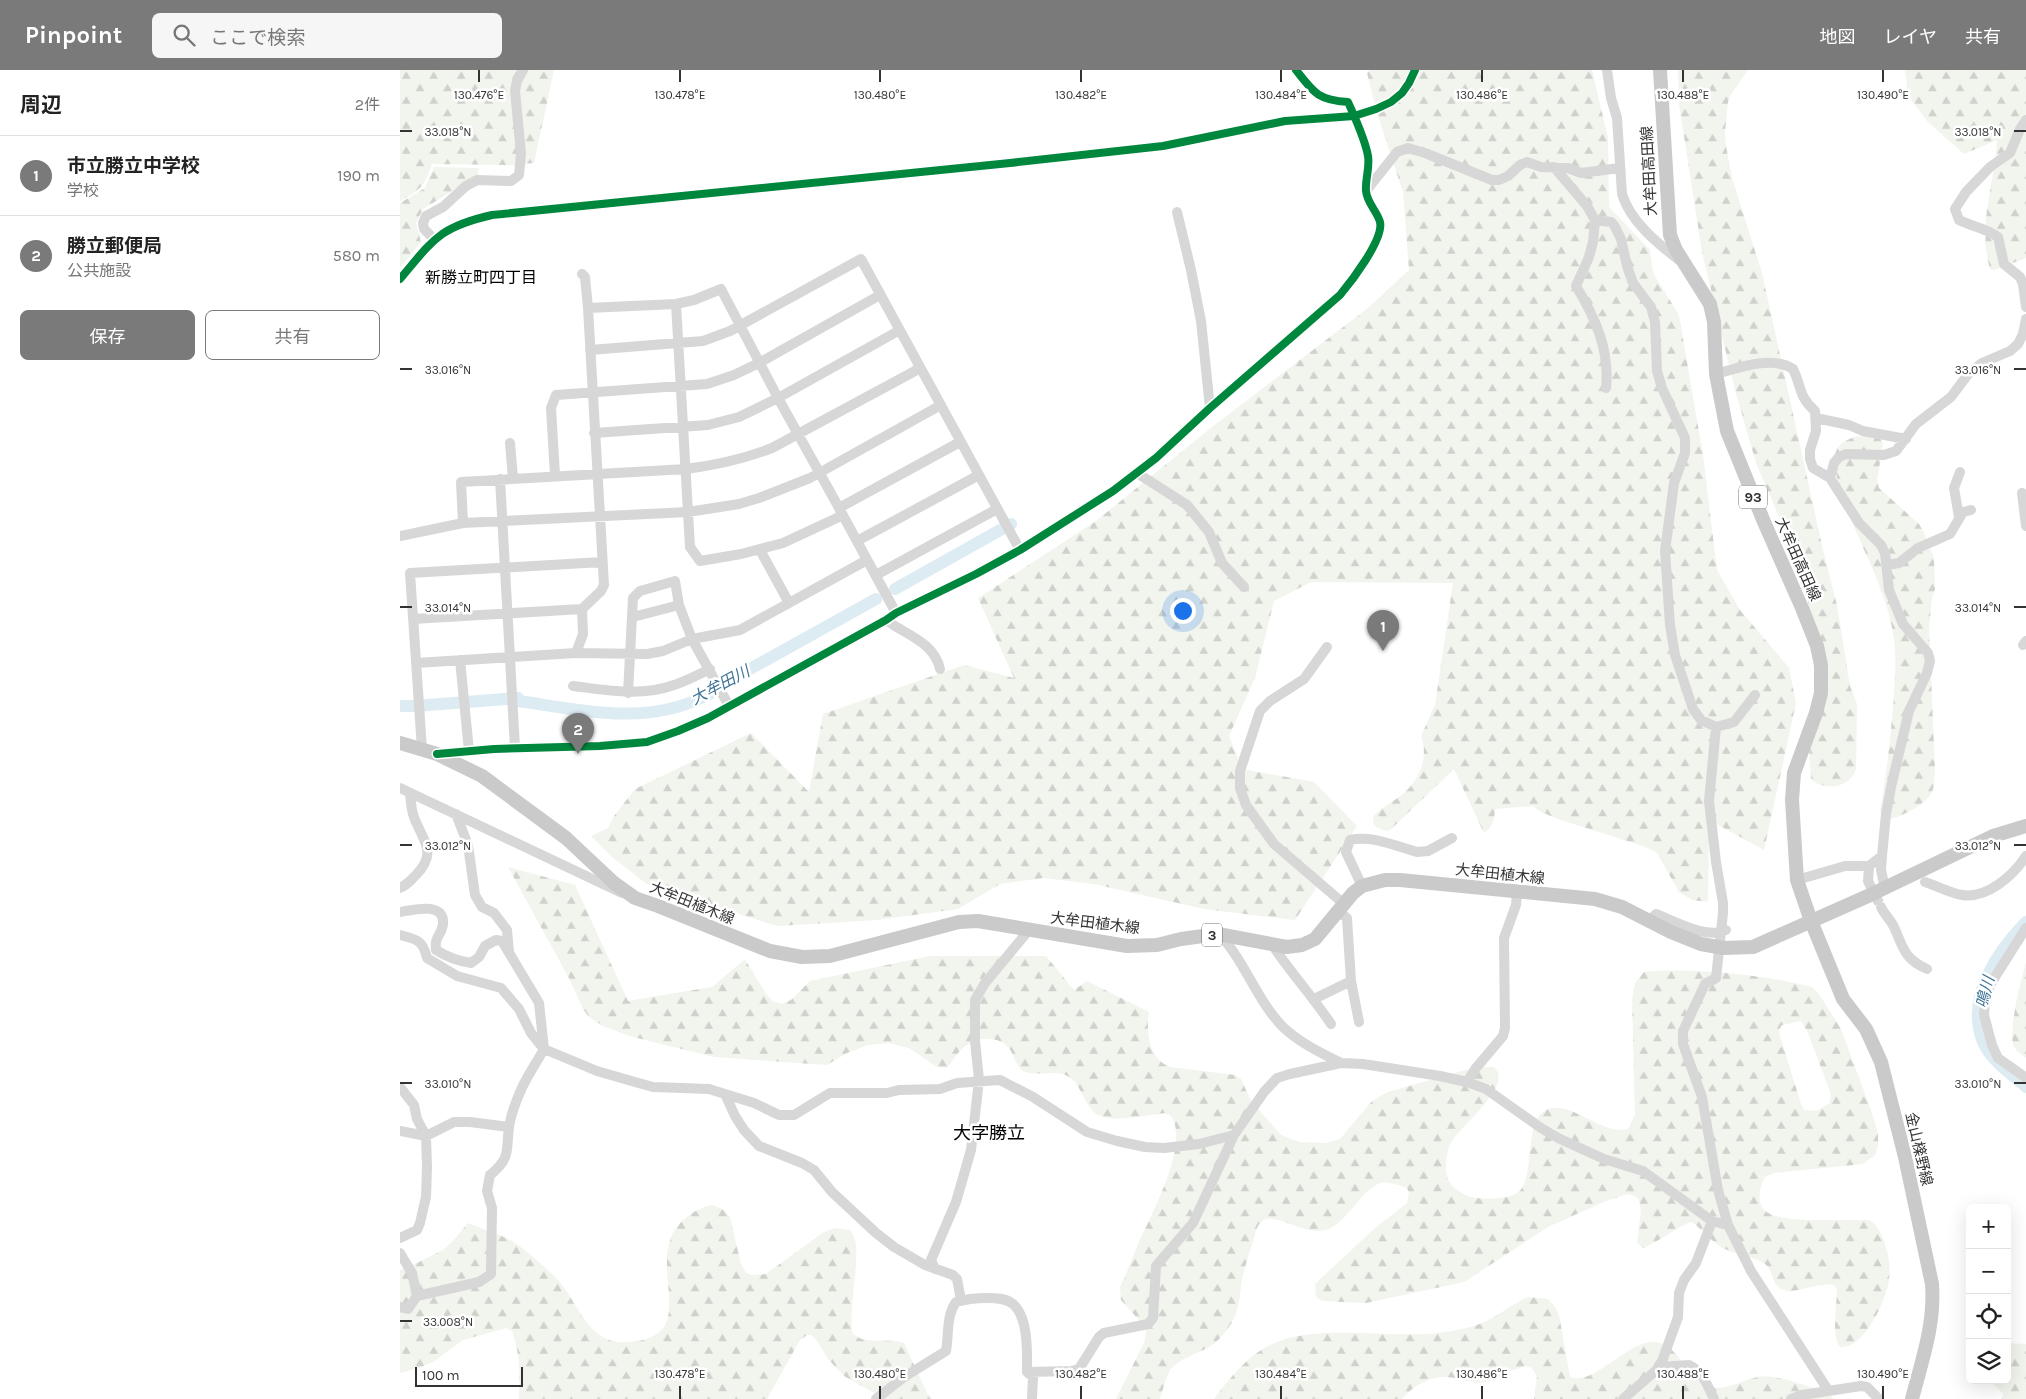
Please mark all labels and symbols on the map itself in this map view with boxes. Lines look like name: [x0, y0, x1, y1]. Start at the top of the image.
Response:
text: 130.476°E: [454, 88, 504, 102]
text: 130.478°E: [655, 88, 705, 102]
text: 130.480°E: [854, 88, 906, 102]
text: 130.482°E: [1055, 88, 1107, 102]
text: 130.484°E: [1255, 88, 1307, 102]
text: 130.486°E: [1456, 88, 1508, 102]
text: 130.488°E: [1657, 88, 1709, 102]
text: 130.490°E: [1857, 88, 1909, 102]
text: 33.018°N: [424, 125, 472, 139]
text: 33.018°N: [1954, 125, 2002, 139]
street label: 大牟田高田線: [1638, 126, 1660, 216]
district label: 新勝立町四丁目: [425, 268, 537, 287]
text: 33.016°N: [425, 363, 471, 377]
text: 33.016°N: [1955, 363, 2001, 377]
road number: 93: [1739, 486, 1767, 508]
street label: 大牟田高田線: [1771, 514, 1825, 604]
your location: [1170, 598, 1196, 624]
text: 33.014°N: [425, 601, 471, 615]
text: 33.014°N: [1955, 601, 2001, 615]
pin: 1: [1367, 610, 1399, 651]
water label: 大牟田川: [687, 661, 754, 708]
pin: 2: [562, 713, 594, 754]
text: 33.012°N: [425, 839, 471, 853]
text: 33.012°N: [1955, 839, 2001, 853]
street label: 大牟田植木線: [1454, 860, 1546, 888]
street label: 大牟田植木線: [647, 878, 737, 928]
street label: 大牟田植木線: [1049, 909, 1141, 937]
road number: 3: [1202, 924, 1222, 946]
water label: 鳴川: [1972, 972, 1999, 1010]
text: 33.010°N: [425, 1077, 471, 1091]
text: 33.010°N: [1955, 1077, 2001, 1091]
street label: 金山檪野線: [1902, 1110, 1936, 1188]
district label: 大字勝立: [953, 1122, 1025, 1144]
text: 33.008°N: [423, 1315, 473, 1329]
scale bar: [415, 1364, 522, 1387]
text: 130.478°E: [655, 1367, 705, 1381]
text: 130.480°E: [854, 1367, 906, 1381]
text: 130.482°E: [1055, 1367, 1107, 1381]
text: 130.484°E: [1255, 1367, 1307, 1381]
text: 130.486°E: [1456, 1367, 1508, 1381]
text: 130.488°E: [1657, 1367, 1709, 1381]
text: 130.490°E: [1857, 1367, 1909, 1381]

